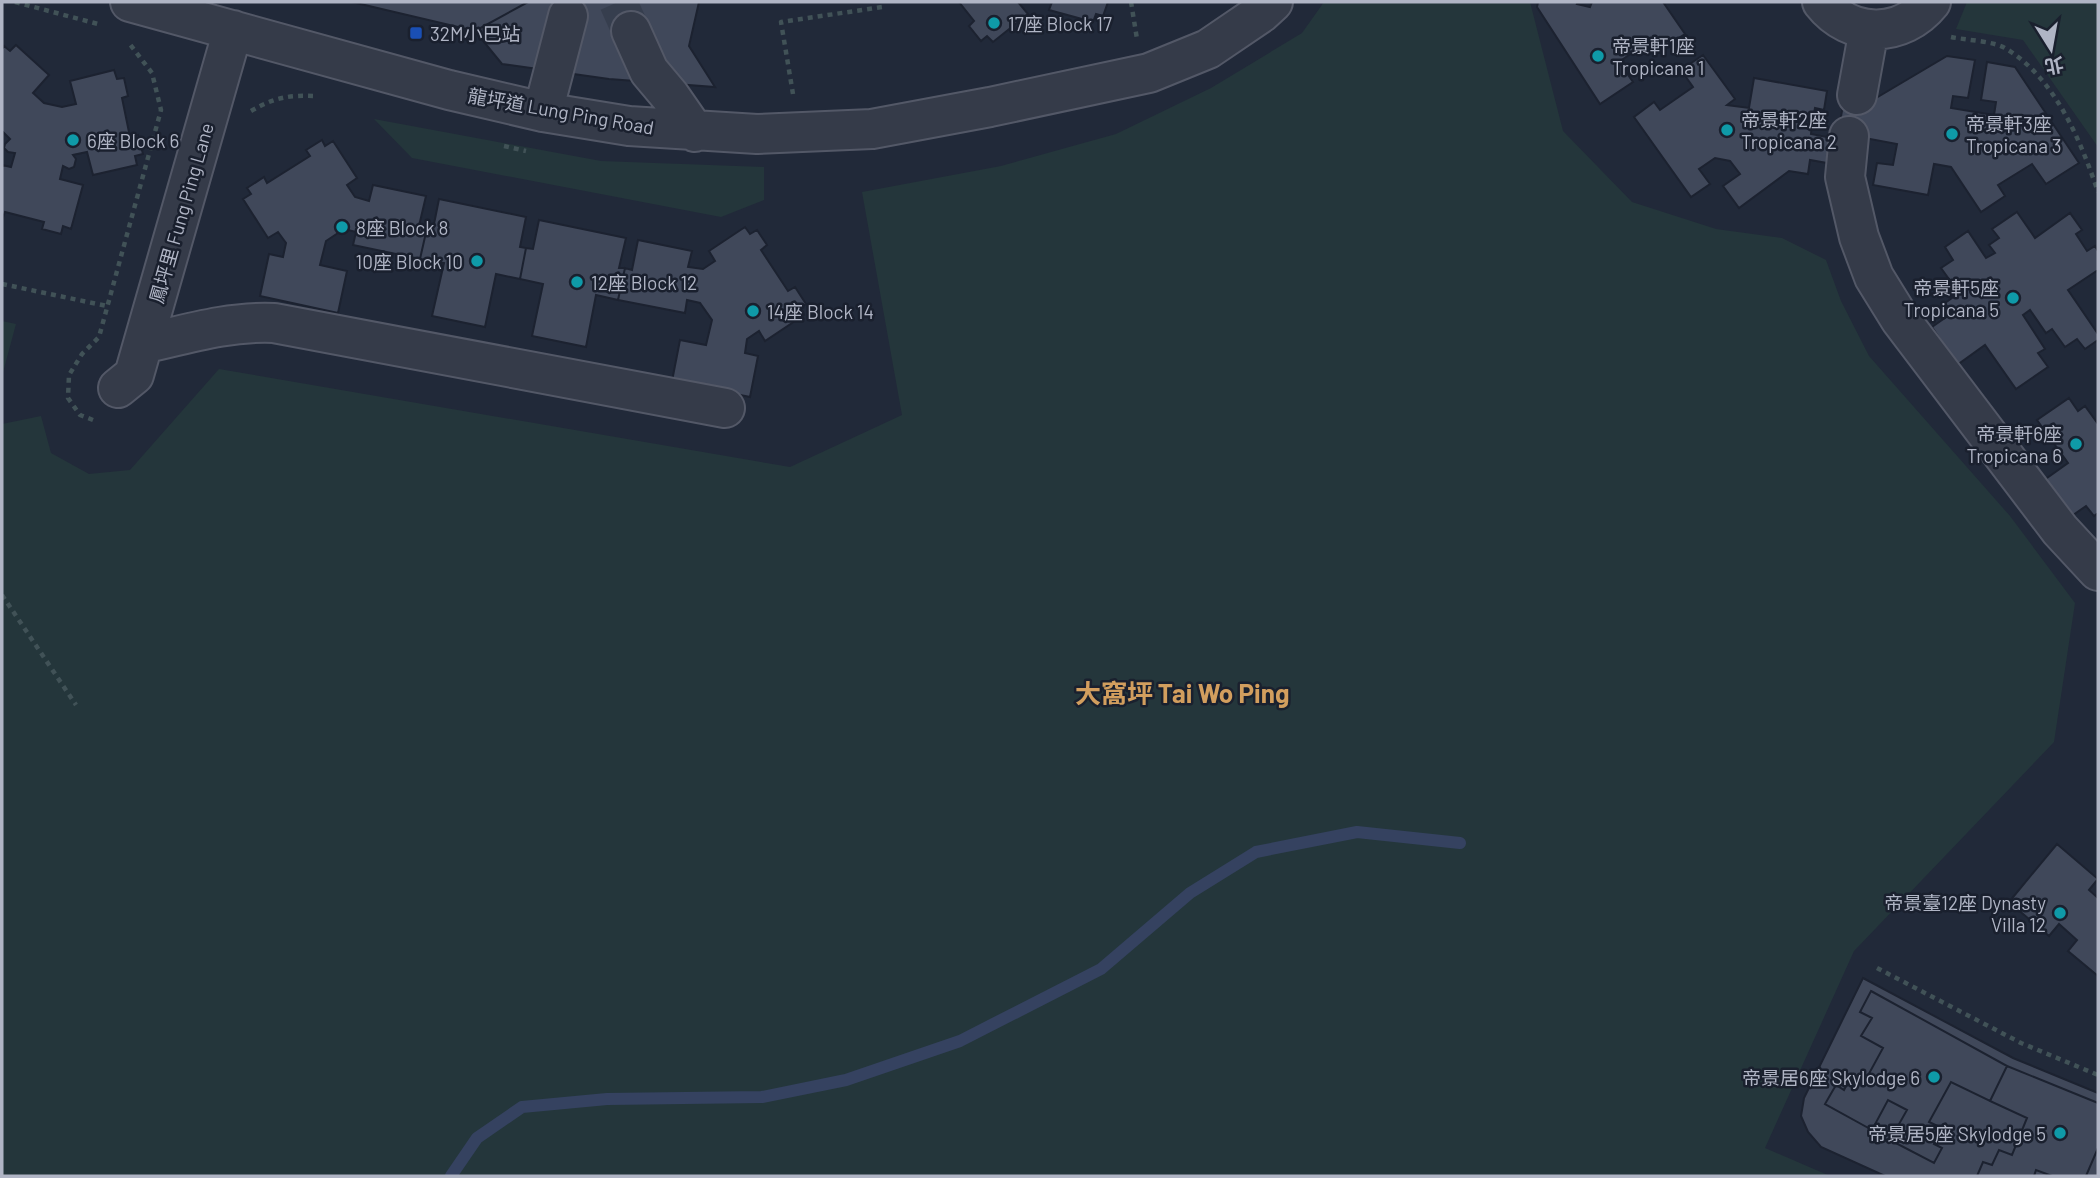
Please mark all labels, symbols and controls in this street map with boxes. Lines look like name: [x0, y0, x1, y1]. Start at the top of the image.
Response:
place label: 17座 Block 17: [1008, 12, 1112, 35]
north arrow: [2016, 14, 2086, 84]
marker: 17座 Block 17: [986, 15, 1002, 31]
place label: 32M小巴站: [430, 22, 521, 45]
marker: 32M小巴站: [408, 25, 424, 41]
place label: 帝景軒1座 Tropicana 1: [1612, 34, 1704, 79]
marker: 帝景軒1座 Tropicana 1: [1590, 48, 1606, 64]
text: 北: [2043, 53, 2066, 79]
street label: 龍坪道 Lung Ping Road: [466, 83, 656, 139]
place label: 帝景軒2座 Tropicana 2: [1741, 108, 1837, 153]
place label: 帝景軒3座 Tropicana 3: [1966, 112, 2061, 157]
street label: 鳳坪里 Fung Ping Lane: [144, 120, 218, 306]
marker: 帝景軒2座 Tropicana 2: [1719, 122, 1735, 138]
marker: 帝景軒3座 Tropicana 3: [1944, 126, 1960, 142]
place label: 6座 Block 6: [87, 129, 179, 152]
marker: 6座 Block 6: [65, 132, 81, 148]
place label: 8座 Block 8: [356, 216, 448, 239]
marker: 8座 Block 8: [334, 219, 350, 235]
place label: 10座 Block 10: [356, 250, 463, 273]
marker: 10座 Block 10: [469, 253, 485, 269]
place label: 12座 Block 12: [591, 271, 697, 294]
marker: 12座 Block 12: [569, 274, 585, 290]
place label: 帝景軒5座 Tropicana 5: [1904, 276, 1999, 321]
marker: 帝景軒5座 Tropicana 5: [2005, 290, 2021, 306]
place label: 14座 Block 14: [767, 300, 874, 323]
marker: 14座 Block 14: [745, 303, 761, 319]
place label: 帝景軒6座 Tropicana 6: [1967, 422, 2062, 467]
marker: 帝景軒6座 Tropicana 6: [2068, 436, 2084, 452]
district label: 大窩坪 Tai Wo Ping: [1075, 677, 1289, 708]
place label: 帝景臺12座 Dynasty Villa 12: [1884, 891, 2046, 936]
marker: 帝景臺12座 Dynasty Villa 12: [2052, 905, 2068, 921]
place label: 帝景居6座 Skylodge 6: [1742, 1066, 1920, 1089]
marker: 帝景居6座 Skylodge 6: [1926, 1069, 1942, 1085]
place label: 帝景居5座 Skylodge 5: [1868, 1122, 2046, 1145]
marker: 帝景居5座 Skylodge 5: [2052, 1125, 2068, 1141]

